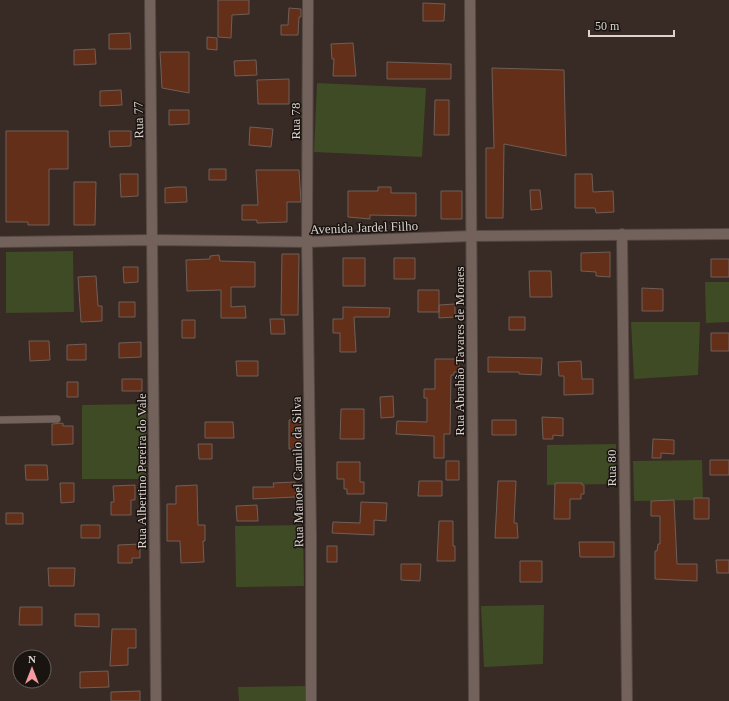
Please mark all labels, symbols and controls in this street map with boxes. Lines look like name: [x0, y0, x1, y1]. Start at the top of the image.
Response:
scale bar: [589, 12, 674, 38]
text: 50 m: [595, 19, 620, 33]
street label: Rua 77: [131, 101, 146, 139]
street label: Rua 78: [288, 102, 303, 140]
street label: Avenida Jardel Filho: [310, 218, 418, 237]
street label: Rua Abrahão Tavares de Moraes: [452, 266, 467, 436]
street label: Rua Albertino Pereira do Vale: [134, 393, 149, 549]
street label: Rua Manoel Camilo da Silva: [289, 396, 306, 548]
street label: Rua 80: [604, 449, 619, 487]
north arrow: [12, 649, 52, 689]
text: N: [28, 653, 36, 665]

